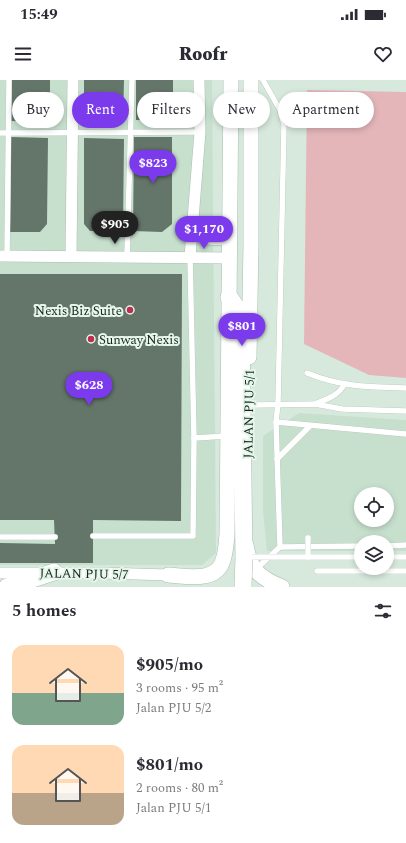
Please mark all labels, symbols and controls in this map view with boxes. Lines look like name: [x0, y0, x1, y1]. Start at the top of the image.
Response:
text: 15:49: [20, 3, 58, 26]
text: Roofr: [179, 41, 227, 68]
icon: menu: [12, 43, 34, 65]
icon: heart: [372, 43, 394, 65]
chip: Buy: [12, 92, 64, 128]
chip: Rent: [72, 92, 129, 128]
chip: Filters: [137, 92, 205, 128]
chip: New: [213, 92, 270, 128]
chip: Apartment: [278, 92, 374, 128]
pin: $823: [129, 150, 177, 184]
text: $823: [138, 153, 168, 173]
pin: $905: [91, 211, 139, 245]
text: $905: [100, 214, 130, 234]
pin: $1,170: [171, 216, 237, 250]
text: $1,170: [184, 219, 224, 239]
place label: Nexis Biz Suite: [35, 301, 122, 321]
marker: Nexis Biz Suite: [125, 305, 135, 315]
pin: $801: [218, 313, 266, 347]
text: $801: [227, 316, 257, 336]
place label: Sunway Nexis: [99, 330, 179, 350]
marker: Sunway Nexis: [86, 334, 96, 344]
street label: JALAN PJU 5/1: [238, 369, 260, 459]
pin: $628: [65, 372, 113, 406]
text: $628: [74, 375, 104, 395]
map controls: [354, 487, 394, 575]
button: locate: [354, 487, 394, 527]
button: layers: [354, 535, 394, 575]
street label: JALAN PJU 5/7: [39, 563, 129, 585]
text: 5 homes: [12, 598, 77, 624]
icon: filters: [372, 600, 394, 622]
text: $905/mo: [136, 652, 203, 678]
icon: home: [44, 661, 92, 709]
text: 3 rooms · 95 m²: [136, 678, 223, 698]
text: Jalan PJU 5/2: [136, 698, 211, 718]
text: $801/mo: [136, 752, 203, 778]
icon: home: [44, 761, 92, 809]
text: 2 rooms · 80 m²: [136, 778, 223, 798]
text: Jalan PJU 5/1: [136, 798, 211, 818]

